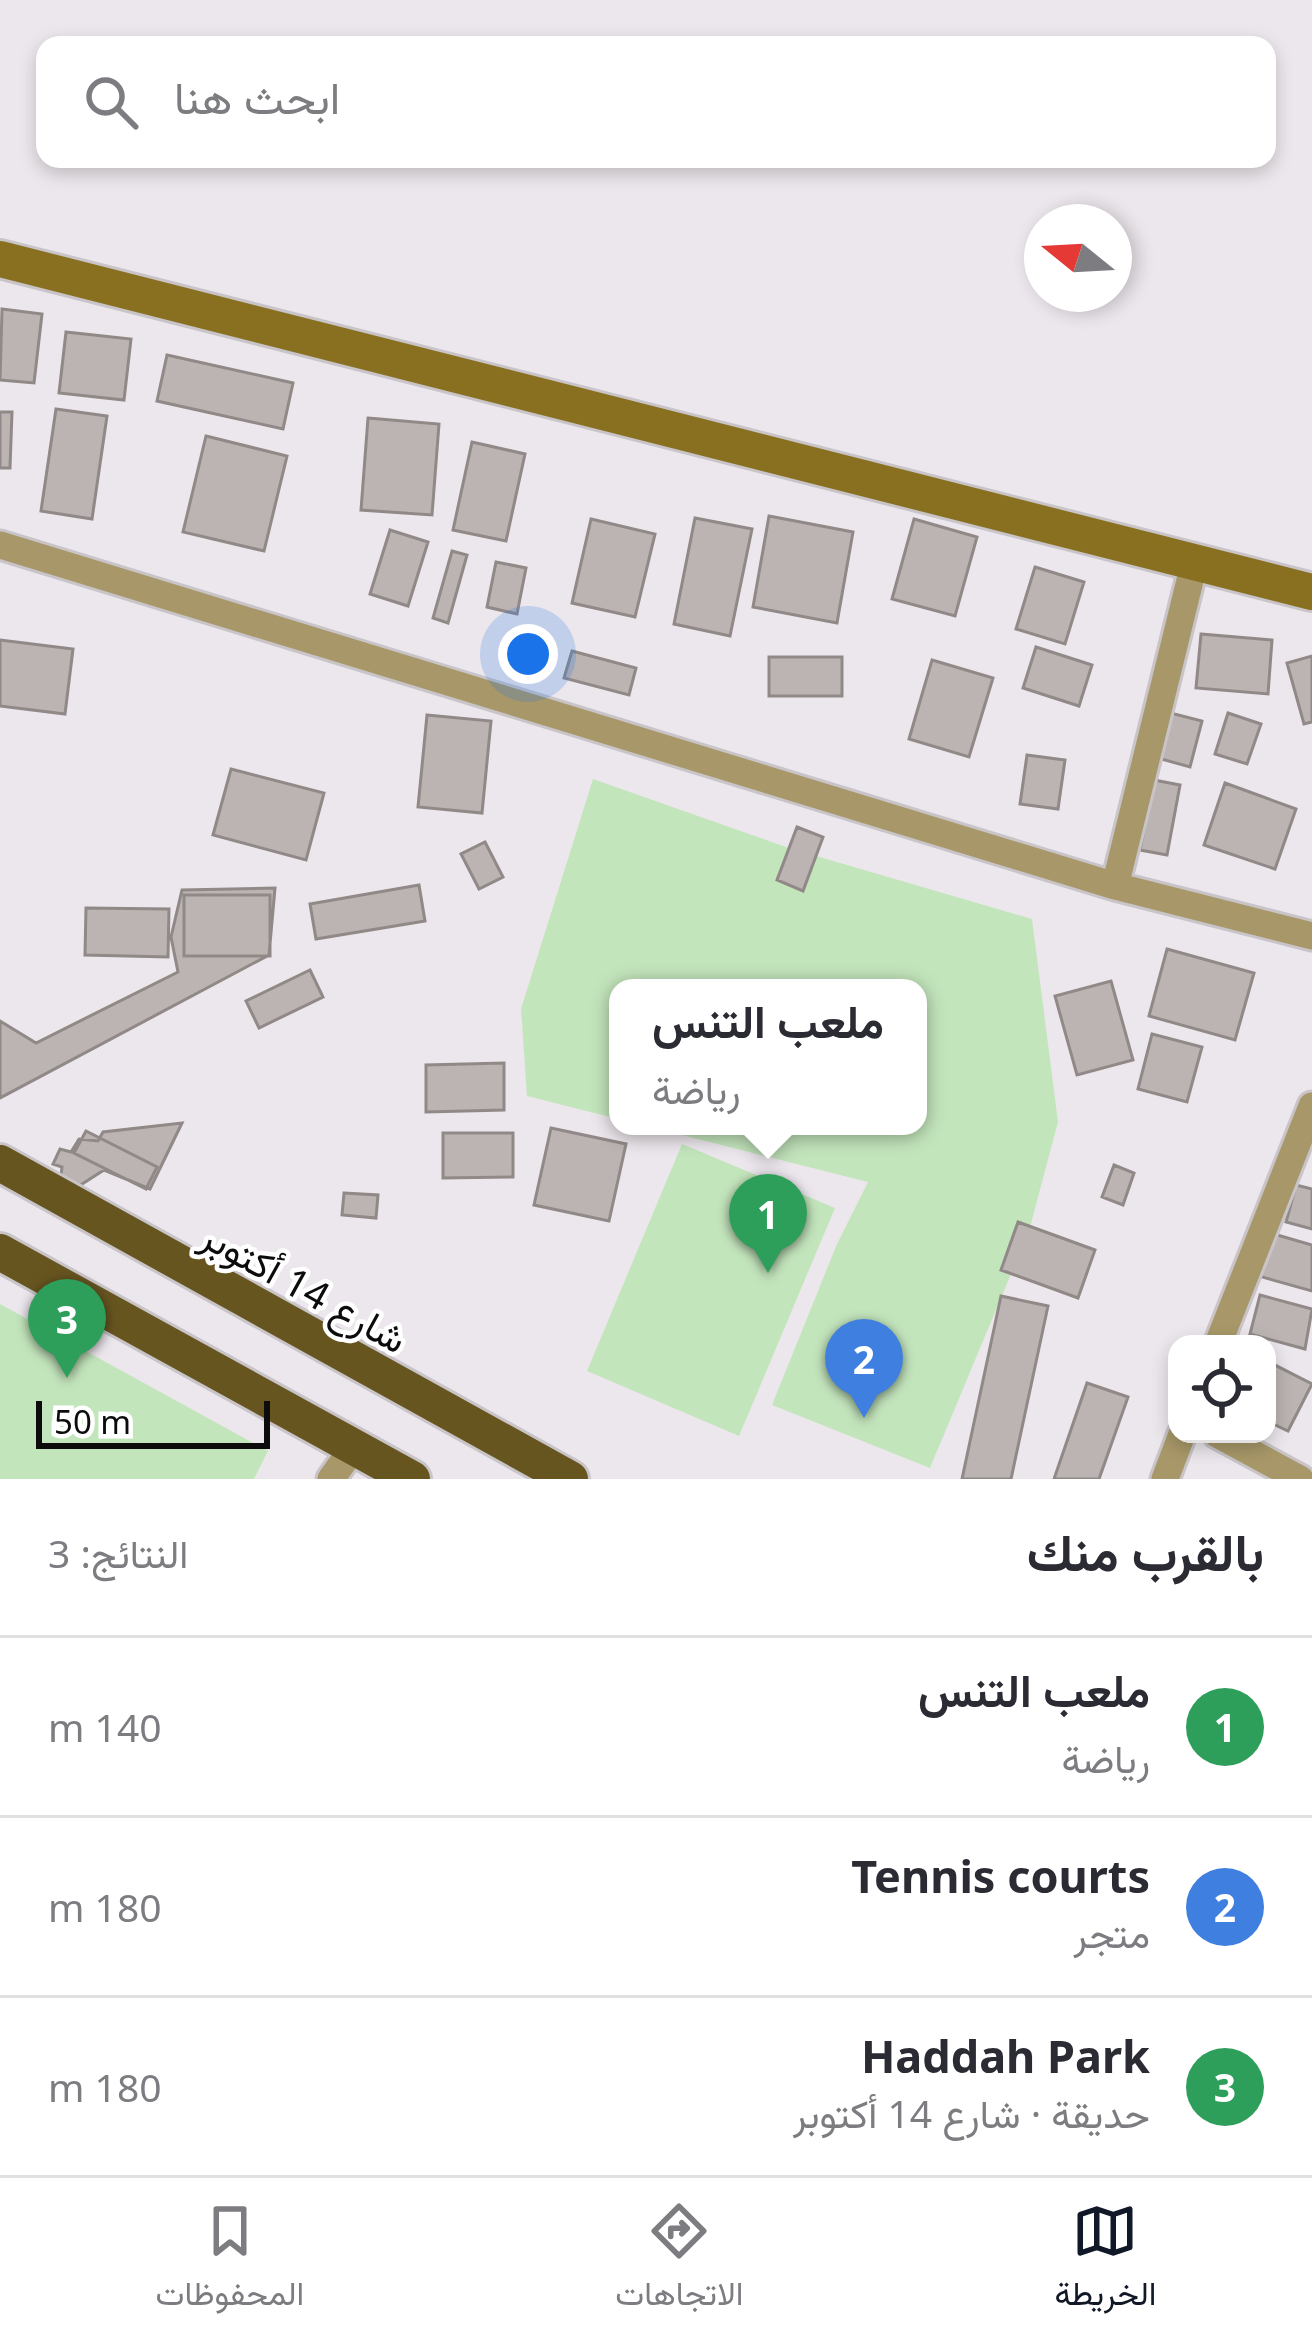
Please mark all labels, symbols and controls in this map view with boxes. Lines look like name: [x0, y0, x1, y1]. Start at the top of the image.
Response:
search box: [36, 36, 1276, 168]
text: ابحث هنا: [174, 66, 340, 127]
icon: search: [78, 69, 144, 135]
north arrow: [1024, 204, 1132, 312]
your location: [498, 624, 558, 684]
popup: [609, 979, 927, 1135]
text: ملعب التنس: [652, 990, 884, 1051]
text: رياضة: [652, 1062, 741, 1115]
pin: 1: [729, 1174, 807, 1273]
street label: شارع 14 أكتوبر: [191, 1207, 417, 1366]
pin: 3: [28, 1279, 106, 1378]
pin: 2: [825, 1319, 903, 1418]
map controls: [1168, 1335, 1276, 1443]
button: locate: [1168, 1335, 1276, 1443]
scale bar: [36, 1395, 270, 1448]
text: 50 m: [54, 1399, 131, 1444]
text: بالقرب منك: [1027, 1516, 1264, 1586]
text: النتائج: 3: [48, 1526, 188, 1579]
text: ملعب التنس: [918, 1659, 1150, 1720]
text: 140 m: [48, 1700, 162, 1753]
text: 1: [1214, 1700, 1236, 1753]
text: رياضة: [1061, 1731, 1150, 1784]
text: Tennis courts: [851, 1845, 1150, 1906]
text: 180 m: [48, 1880, 162, 1933]
text: 2: [1214, 1880, 1236, 1933]
text: متجر: [1074, 1906, 1150, 1959]
text: Haddah Park: [861, 2025, 1150, 2086]
text: 180 m: [48, 2060, 162, 2113]
text: 3: [1214, 2060, 1236, 2113]
text: حديقة · شارع 14 أكتوبر: [793, 2086, 1150, 2139]
tab: المحفوظات: [156, 2198, 304, 2323]
tab: الاتجاهات: [615, 2198, 743, 2323]
tab: الخريطة: [1054, 2198, 1156, 2323]

